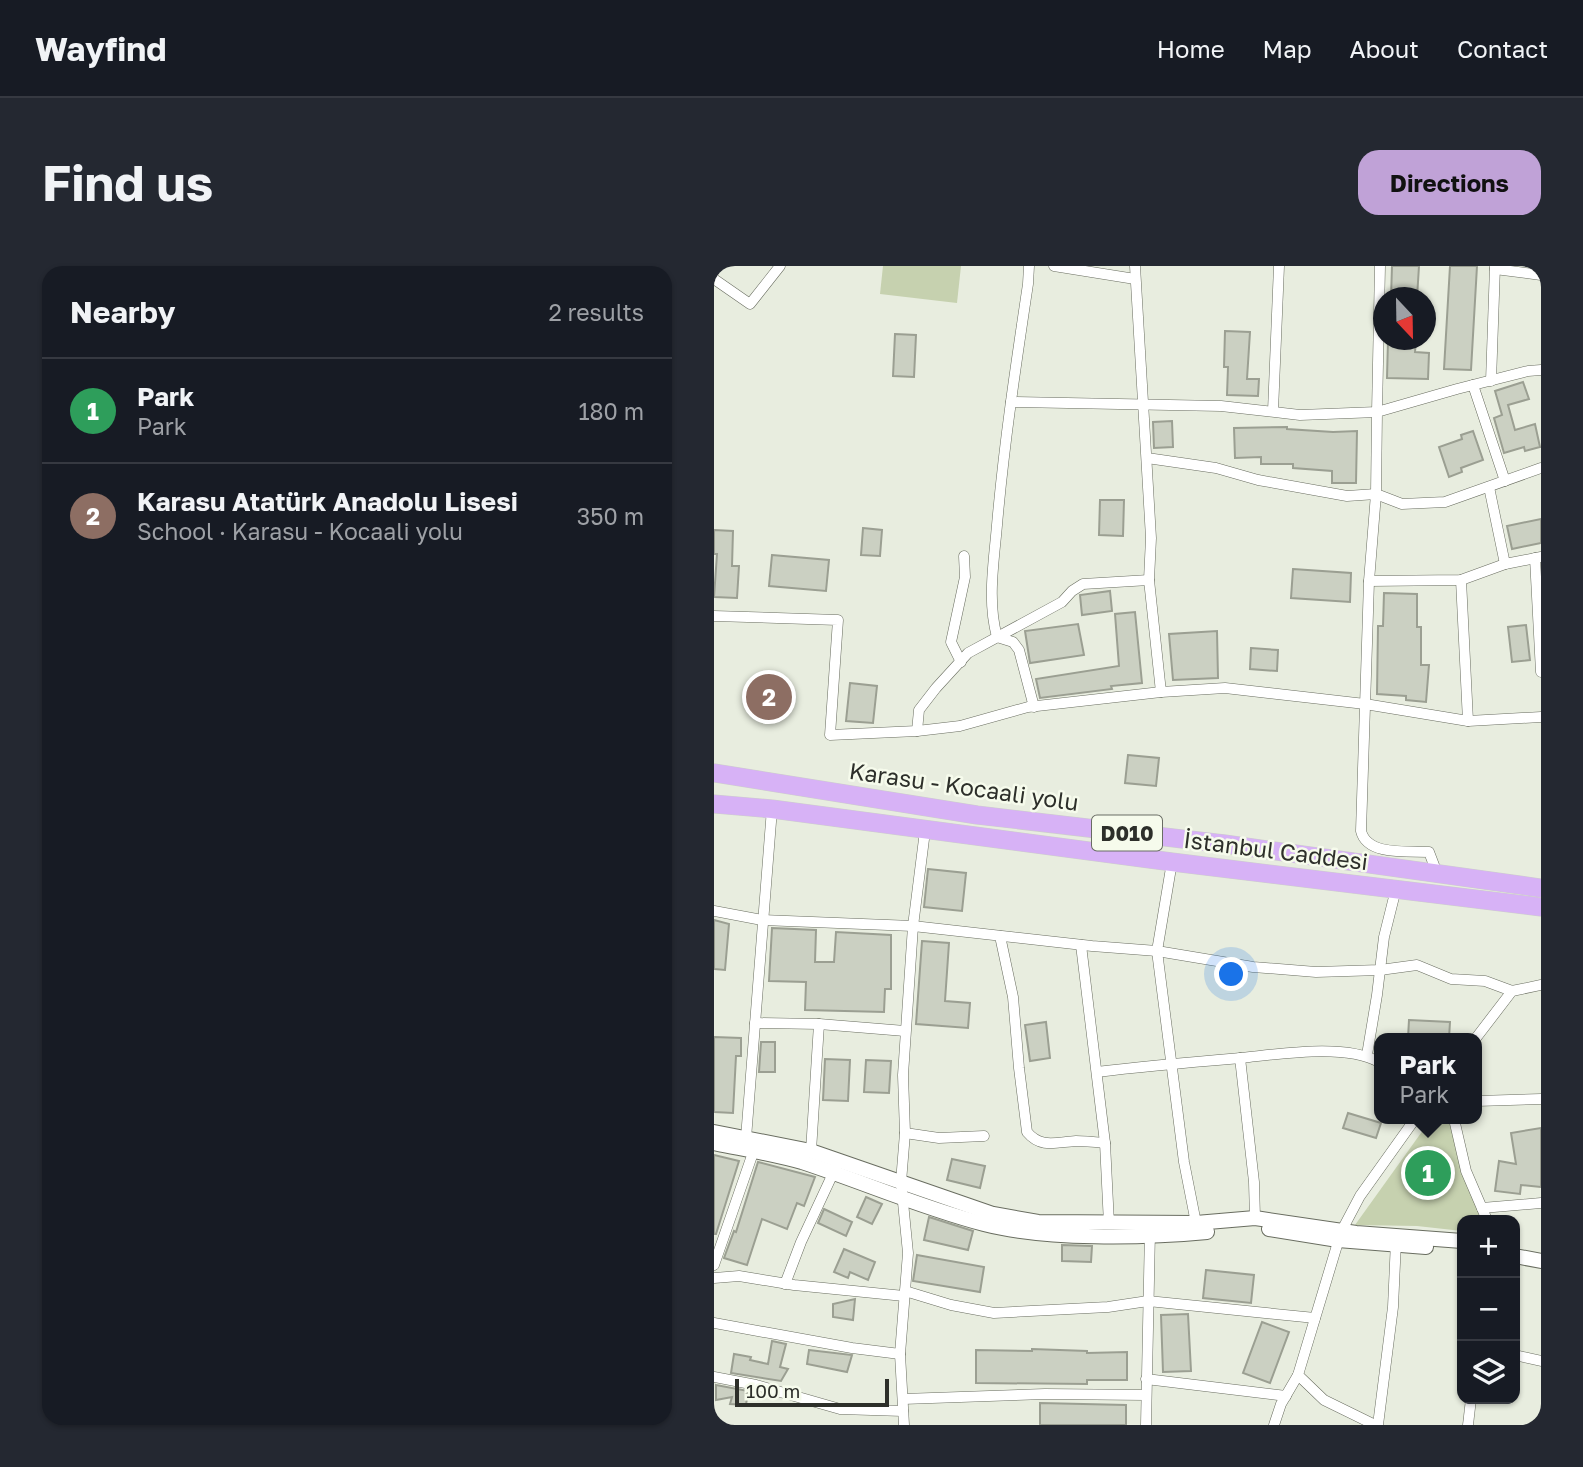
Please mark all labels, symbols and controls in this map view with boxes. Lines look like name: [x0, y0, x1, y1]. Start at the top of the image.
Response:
text: Wayfind: [35, 29, 166, 68]
text: Home: [1157, 34, 1225, 63]
text: Map: [1263, 34, 1312, 63]
text: About: [1350, 34, 1419, 63]
text: Contact: [1457, 34, 1548, 63]
button: Directions: [1358, 150, 1541, 215]
text: Find us: [42, 153, 213, 212]
north arrow: [1373, 287, 1436, 350]
text: Nearby: [70, 294, 175, 330]
text: 2 results: [548, 298, 644, 326]
text: Park: [137, 381, 194, 412]
text: 1: [87, 397, 99, 425]
text: 180 m: [578, 397, 644, 425]
text: Park: [137, 412, 187, 440]
text: Karasu Atatürk Anadolu Lisesi: [137, 486, 518, 517]
text: 2: [86, 502, 100, 530]
text: 350 m: [577, 502, 644, 530]
text: School · Karasu - Kocaali yolu: [137, 517, 463, 545]
pin: 2: [746, 671, 792, 723]
street label: Karasu - Kocaali yolu: [848, 756, 1080, 816]
road number: D010: [1092, 816, 1162, 850]
street label: İstanbul Caddesi: [1182, 825, 1370, 875]
your location: [1214, 957, 1248, 991]
popup: [1374, 1033, 1482, 1124]
text: Park: [1399, 1049, 1457, 1080]
text: Park: [1399, 1080, 1449, 1108]
pin: 1: [1405, 1147, 1451, 1199]
map controls: [1457, 1215, 1520, 1404]
button: +: [1457, 1215, 1520, 1278]
button: −: [1457, 1278, 1520, 1341]
button: layers: [1457, 1341, 1520, 1404]
scale bar: [735, 1376, 889, 1408]
text: 100 m: [746, 1379, 800, 1402]

